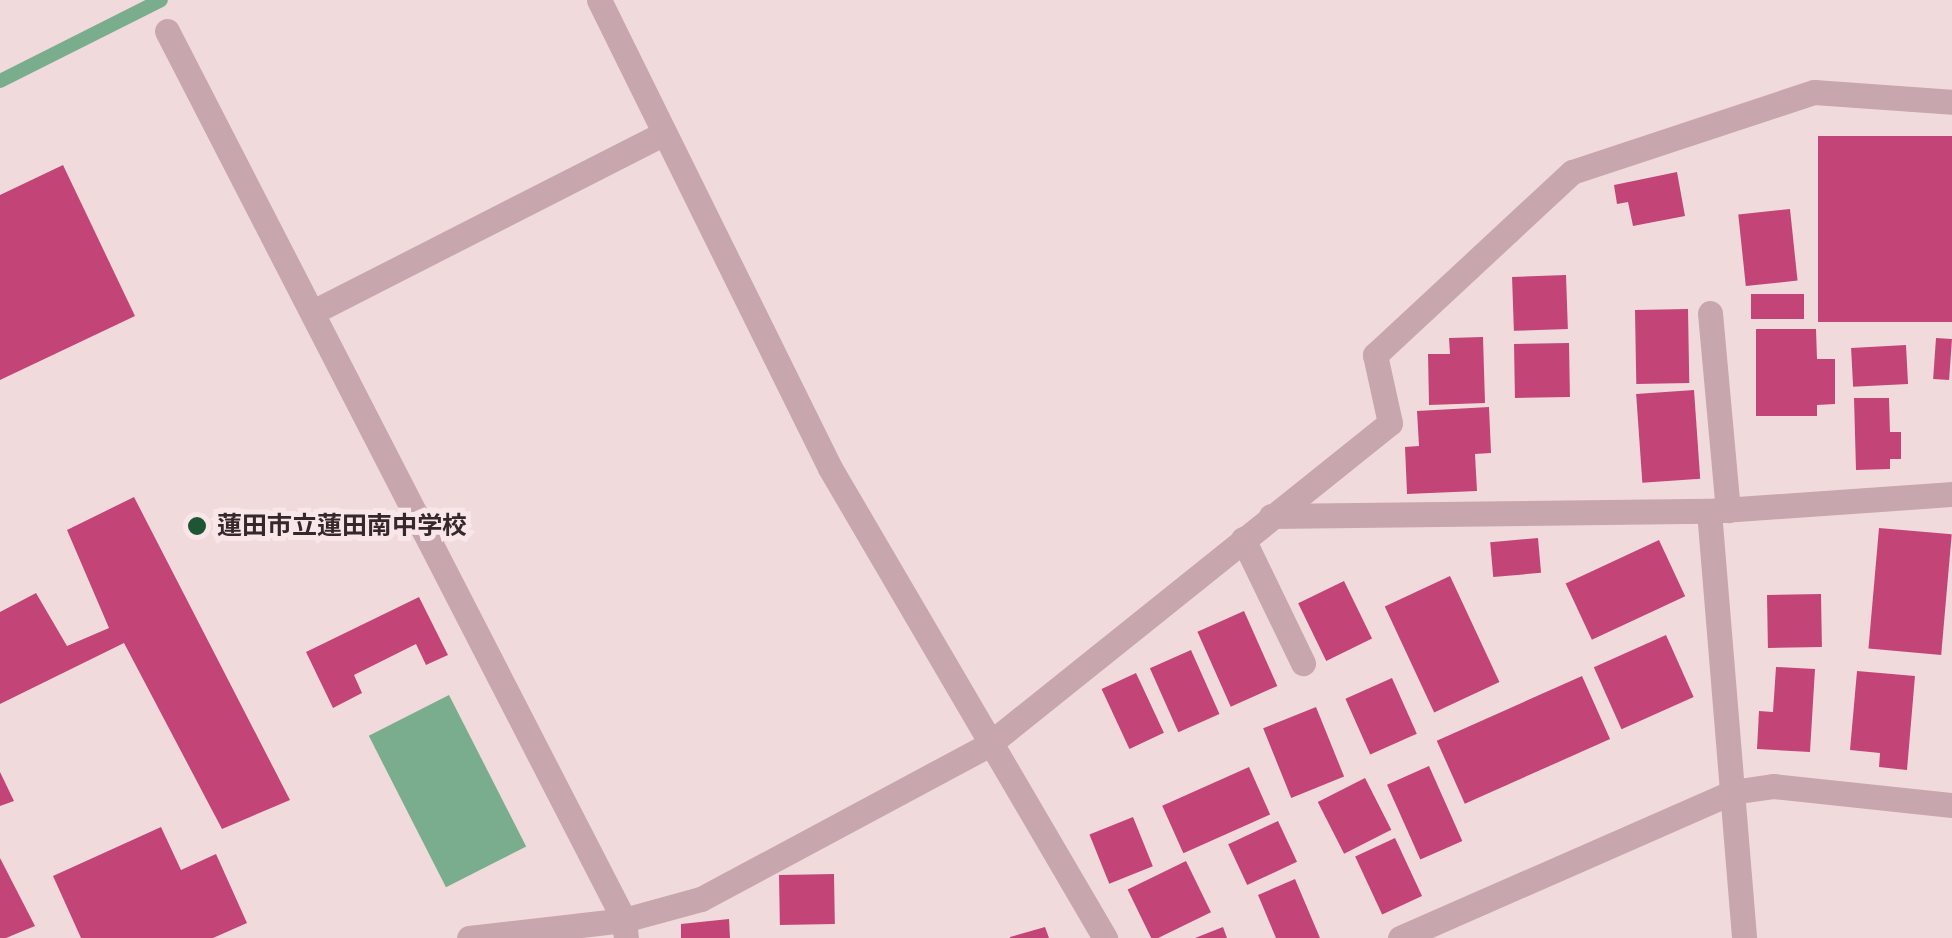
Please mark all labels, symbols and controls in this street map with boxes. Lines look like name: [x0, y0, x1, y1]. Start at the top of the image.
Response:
place label: 蓮田市立蓮田南中学校: [217, 511, 467, 541]
marker: 蓮田市立蓮田南中学校: [186, 515, 208, 537]

